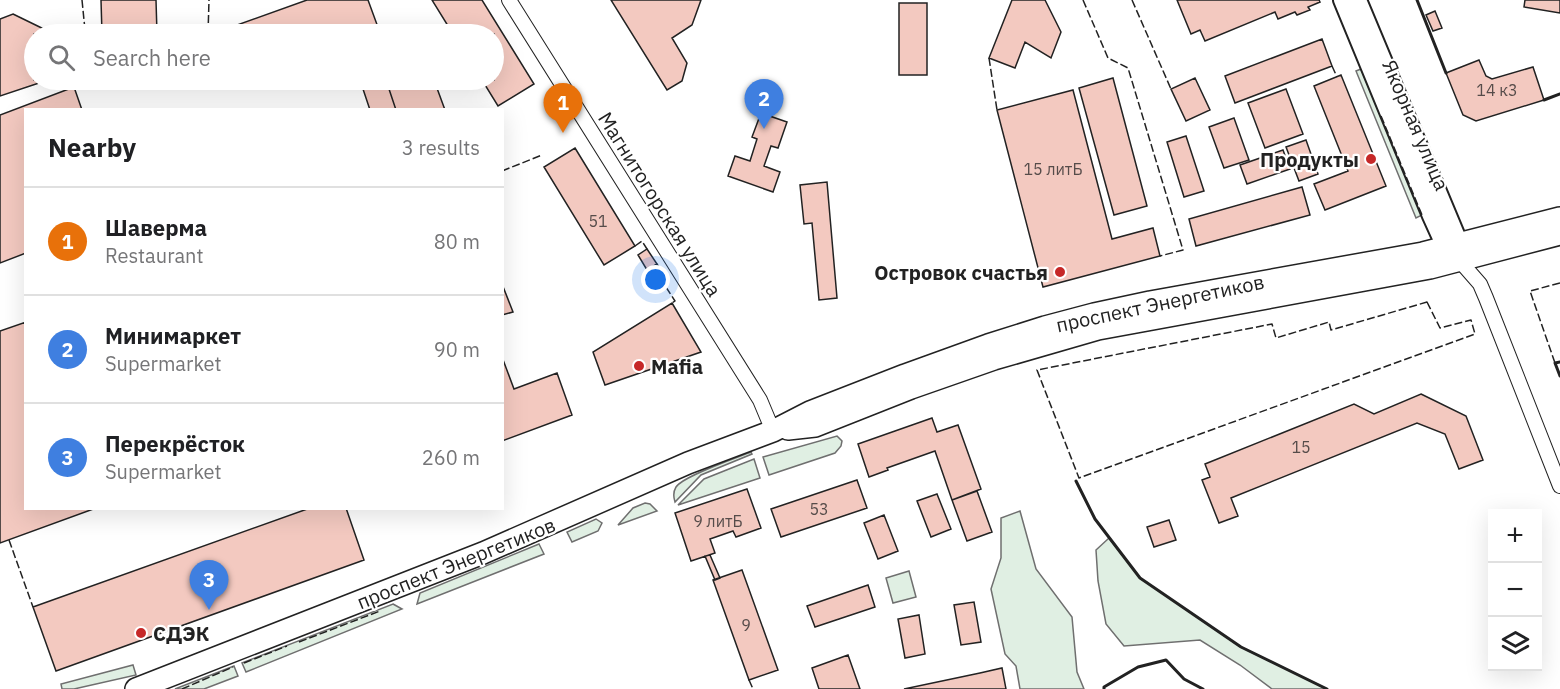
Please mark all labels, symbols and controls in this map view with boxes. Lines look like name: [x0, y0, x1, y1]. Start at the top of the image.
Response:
search box: [24, 24, 504, 90]
icon: search: [45, 41, 78, 74]
text: Search here: [93, 43, 211, 72]
street label: Якорная улица: [1376, 55, 1456, 195]
pin: 2: [744, 80, 783, 129]
house number: 14 к3: [1476, 80, 1518, 100]
pin: 1: [544, 84, 582, 133]
street label: Магнитогорская улица: [592, 107, 728, 302]
text: Nearby: [48, 130, 136, 164]
text: 3 results: [402, 134, 480, 161]
place label: Продукты: [1260, 146, 1359, 173]
marker: Продукты: [1364, 152, 1378, 166]
house number: 15 литБ: [1023, 159, 1083, 179]
house number: 51: [588, 211, 608, 231]
text: Шаверма: [105, 213, 207, 242]
text: 1: [62, 228, 74, 255]
text: 80 m: [434, 228, 480, 255]
text: Restaurant: [105, 242, 203, 269]
place label: Островок счастья: [874, 259, 1048, 286]
your location: [641, 265, 670, 294]
marker: Островок счастья: [1053, 265, 1067, 279]
street label: проспект Энергетиков: [1053, 268, 1267, 338]
text: Минимаркет: [105, 321, 241, 350]
text: 2: [62, 336, 74, 363]
text: 90 m: [434, 336, 480, 363]
text: Supermarket: [105, 350, 222, 377]
place label: Mafia: [651, 353, 703, 380]
marker: Mafia: [632, 359, 646, 373]
text: Перекрёсток: [105, 429, 245, 458]
house number: 15: [1291, 437, 1311, 457]
text: 3: [62, 444, 74, 471]
text: 260 m: [422, 444, 480, 471]
text: Supermarket: [105, 458, 222, 485]
house number: 53: [809, 499, 829, 519]
map controls: [1488, 509, 1542, 671]
button: +: [1488, 509, 1542, 563]
street label: проспект Энергетиков: [353, 511, 559, 615]
house number: 9 литБ: [693, 511, 743, 531]
pin: 3: [190, 560, 228, 610]
button: −: [1488, 563, 1542, 617]
house number: 9: [741, 615, 751, 635]
button: layers: [1488, 617, 1542, 671]
place label: СДЭК: [153, 620, 209, 647]
marker: СДЭК: [134, 626, 148, 640]

